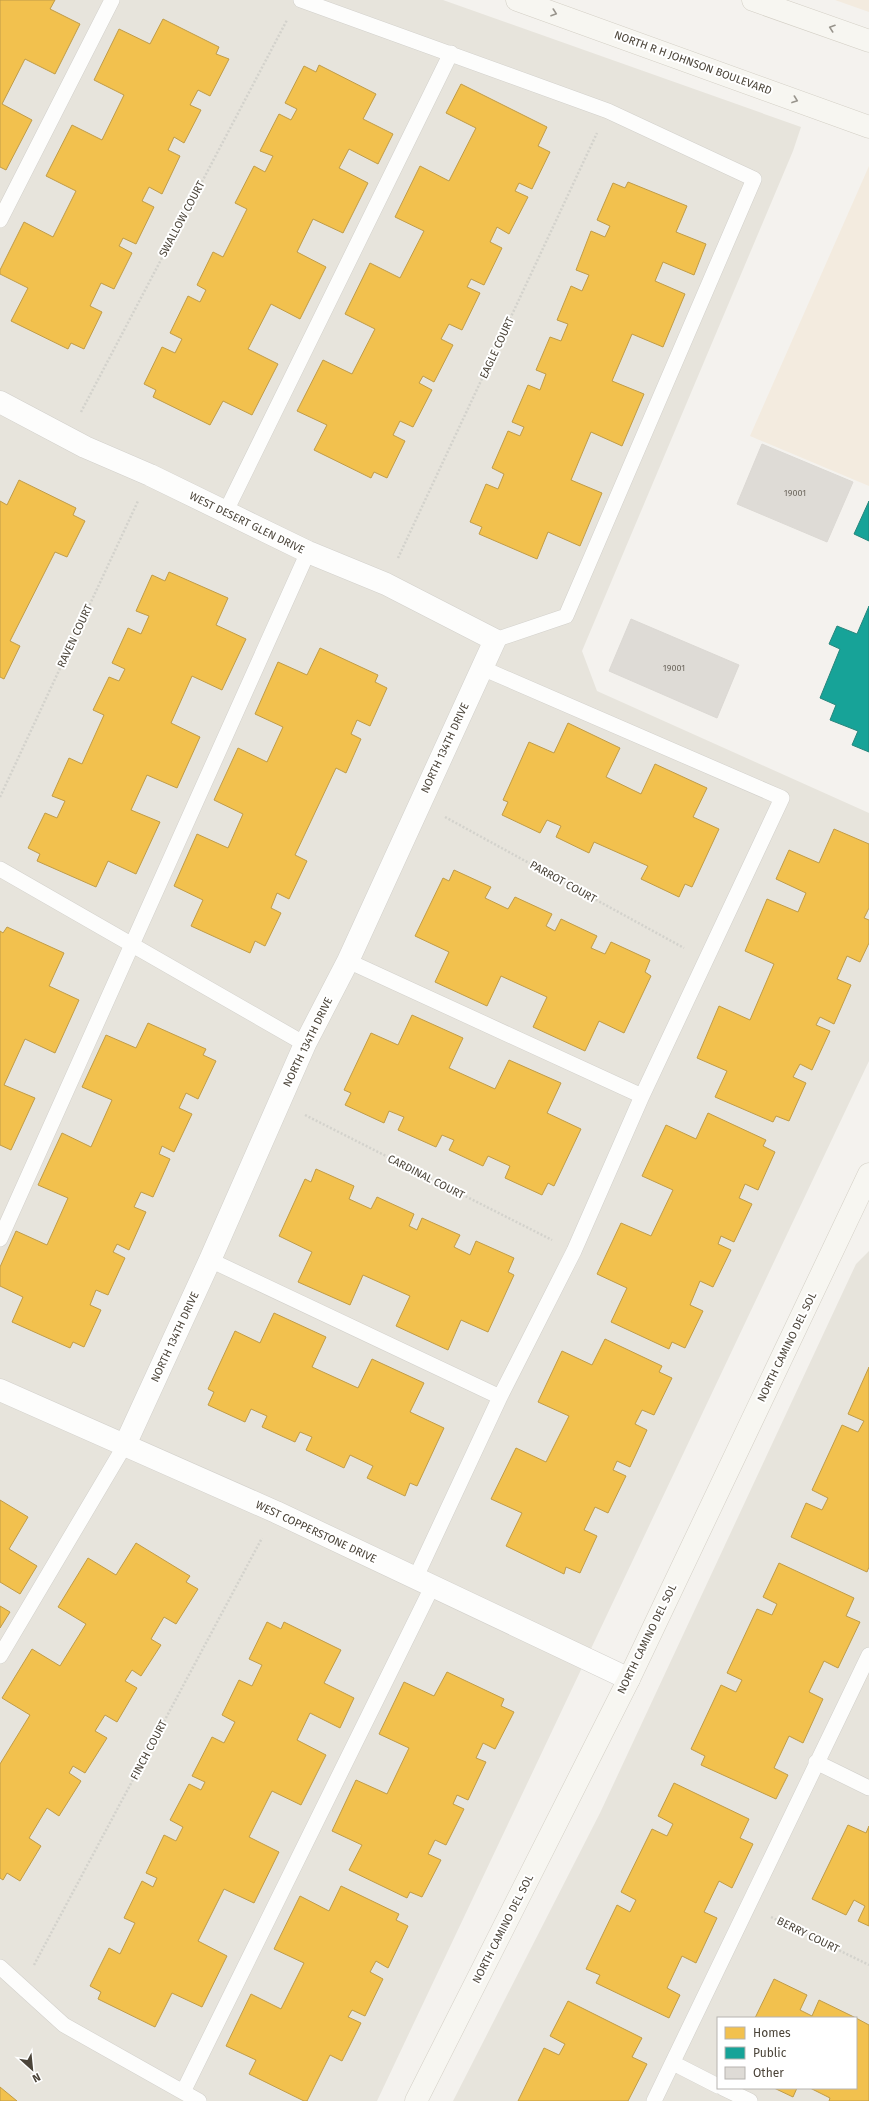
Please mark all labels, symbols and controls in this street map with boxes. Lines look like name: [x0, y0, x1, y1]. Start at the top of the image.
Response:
one-way arrow: [551, 8, 558, 17]
one-way arrow: [829, 24, 836, 32]
street label: NORTH R H JOHNSON BOULEVARD: [613, 28, 773, 98]
one-way arrow: [792, 95, 799, 103]
street label: SWALLOW COURT: [156, 178, 208, 259]
street label: EAGLE COURT: [477, 315, 517, 381]
house number: 19001: [784, 488, 806, 498]
street label: WEST DESERT GLEN DRIVE: [187, 489, 307, 557]
street label: RAVEN COURT: [55, 602, 95, 670]
house number: 19001: [663, 663, 685, 673]
street label: NORTH 134TH DRIVE: [418, 701, 472, 795]
street label: PARROT COURT: [527, 858, 599, 906]
street label: NORTH 134TH DRIVE: [281, 995, 335, 1089]
street label: CARDINAL COURT: [385, 1152, 467, 1202]
street label: NORTH 134TH DRIVE: [148, 1290, 202, 1384]
street label: NORTH CAMINO DEL SOL: [755, 1290, 819, 1404]
street label: WEST COPPERSTONE DRIVE: [253, 1498, 379, 1566]
street label: NORTH CAMINO DEL SOL: [615, 1582, 679, 1696]
street label: FINCH COURT: [128, 1718, 170, 1782]
street label: NORTH CAMINO DEL SOL: [470, 1872, 536, 1986]
street label: BERRY COURT: [775, 1914, 841, 1956]
legend: [717, 2017, 857, 2089]
text: Homes: [753, 2026, 791, 2040]
text: Public: [753, 2046, 787, 2060]
north arrow: [12, 2049, 52, 2089]
text: Other: [753, 2066, 784, 2080]
text: N: [30, 2070, 43, 2085]

